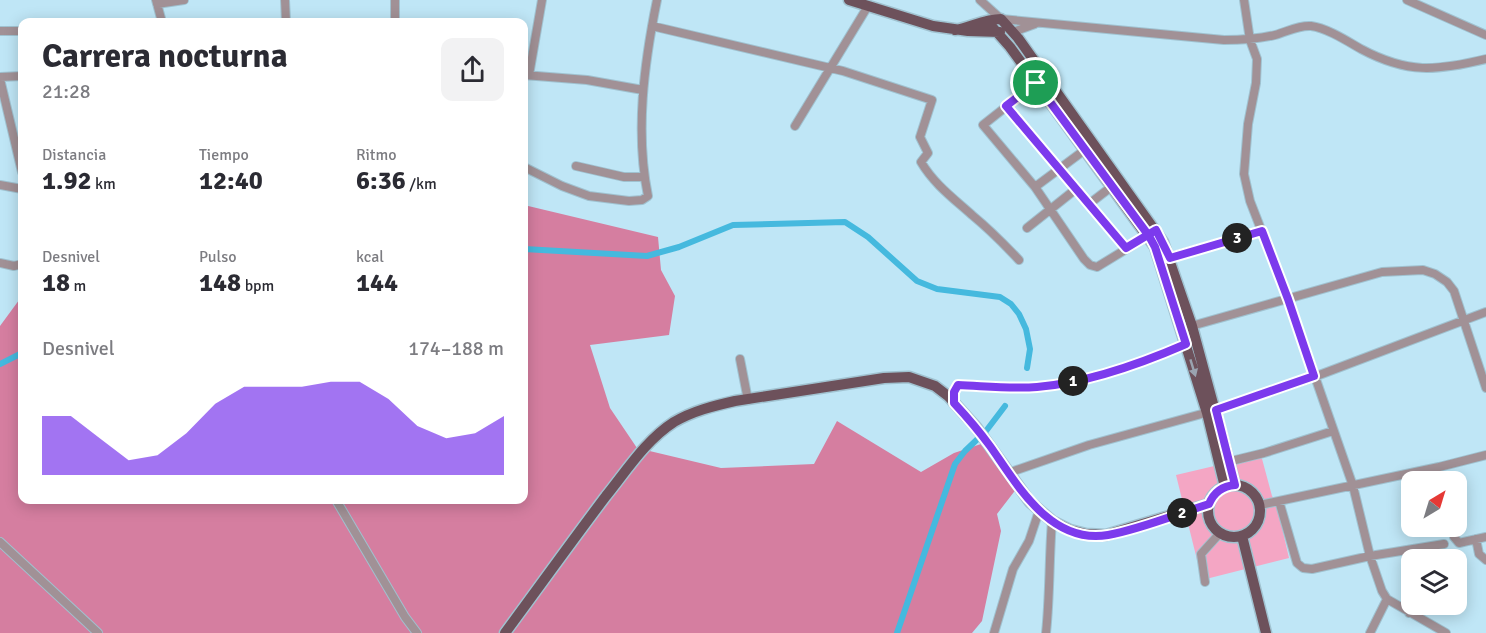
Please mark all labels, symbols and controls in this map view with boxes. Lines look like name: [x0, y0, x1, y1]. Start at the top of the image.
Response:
text: Carrera nocturna: [42, 36, 288, 77]
button: share: [441, 38, 504, 101]
pin: [1010, 57, 1061, 108]
icon: arrive: [1019, 66, 1052, 99]
text: 21:28: [42, 79, 91, 104]
text: Distancia: [42, 145, 106, 165]
text: Tiempo: [199, 145, 249, 165]
text: Ritmo: [356, 145, 397, 165]
text: 1.92: [42, 165, 92, 197]
text: 12:40: [199, 165, 263, 197]
text: 6:36: [356, 165, 406, 197]
text: km: [92, 174, 116, 194]
text: /km: [406, 174, 437, 194]
pin: 3: [1222, 223, 1252, 253]
text: 3: [1233, 228, 1241, 248]
text: Desnivel: [42, 247, 100, 267]
text: Pulso: [199, 247, 237, 267]
text: kcal: [356, 247, 384, 267]
text: 18: [42, 267, 70, 299]
text: 148: [199, 267, 241, 299]
text: 144: [356, 267, 398, 299]
text: m: [70, 276, 86, 296]
text: bpm: [241, 276, 274, 296]
text: Desnivel: [42, 336, 115, 361]
text: 174–188 m: [408, 336, 504, 361]
one-way arrow: [1189, 359, 1198, 377]
pin: 1: [1058, 366, 1088, 396]
text: 1: [1069, 371, 1077, 391]
north arrow: [1401, 471, 1467, 537]
map controls: [1401, 471, 1467, 615]
pin: 2: [1167, 498, 1197, 528]
text: 2: [1178, 503, 1186, 523]
button: layers: [1401, 549, 1467, 615]

